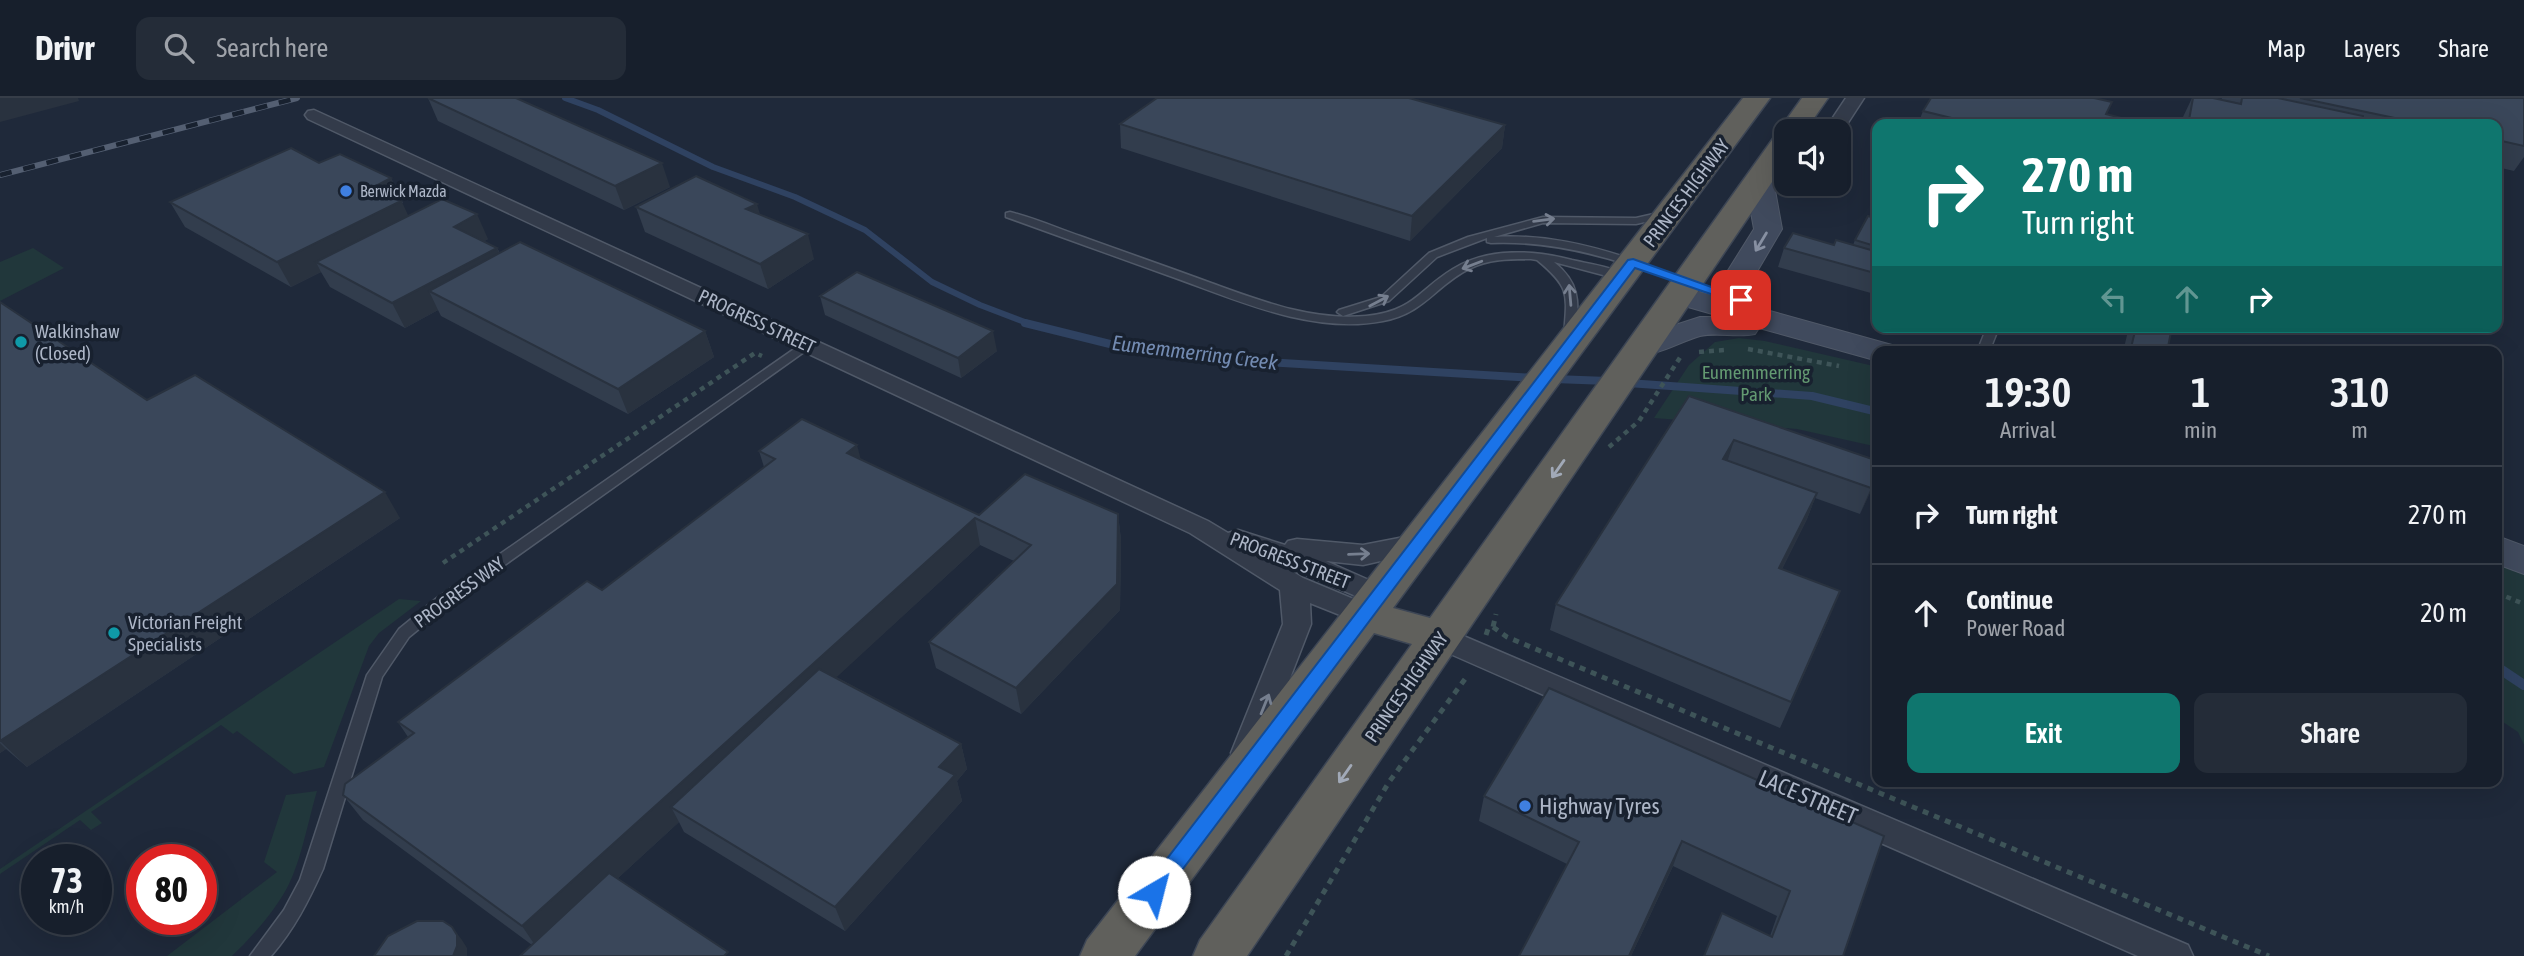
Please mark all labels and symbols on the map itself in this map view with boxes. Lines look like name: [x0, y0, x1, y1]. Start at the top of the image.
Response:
street label: PRINCES HIGHWAY: [1638, 134, 1734, 251]
place label: Berwick Mazda: [360, 182, 447, 200]
marker: Berwick Mazda: [338, 183, 354, 199]
one-way arrow: [1532, 214, 1555, 227]
one-way arrow: [1754, 232, 1768, 252]
one-way arrow: [1462, 259, 1484, 272]
pin: [1711, 270, 1771, 330]
street label: PROGRESS STREET: [695, 284, 819, 358]
one-way arrow: [1563, 284, 1576, 307]
one-way arrow: [1369, 293, 1389, 307]
place label: Walkinshaw (Closed): [35, 320, 120, 364]
water label: Eumemmerring Creek: [1111, 330, 1280, 374]
marker: Walkinshaw (Closed): [13, 334, 29, 350]
park label: Eumemmerring Park: [1702, 361, 1811, 405]
one-way arrow: [1551, 459, 1565, 478]
street label: PROGRESS STREET: [1227, 527, 1354, 593]
one-way arrow: [1347, 548, 1370, 561]
street label: PROGRESS WAY: [410, 552, 509, 632]
place label: Victorian Freight Specialists: [128, 611, 242, 655]
marker: Victorian Freight Specialists: [106, 625, 122, 641]
street label: PRINCES HIGHWAY: [1360, 627, 1452, 746]
one-way arrow: [1260, 694, 1273, 716]
one-way arrow: [1338, 764, 1352, 783]
street label: LACE STREET: [1755, 765, 1861, 829]
place label: Highway Tyres: [1539, 793, 1660, 819]
marker: Highway Tyres: [1517, 798, 1533, 814]
speed limit sign: 80: [126, 844, 217, 935]
position arrow: [1117, 855, 1191, 929]

